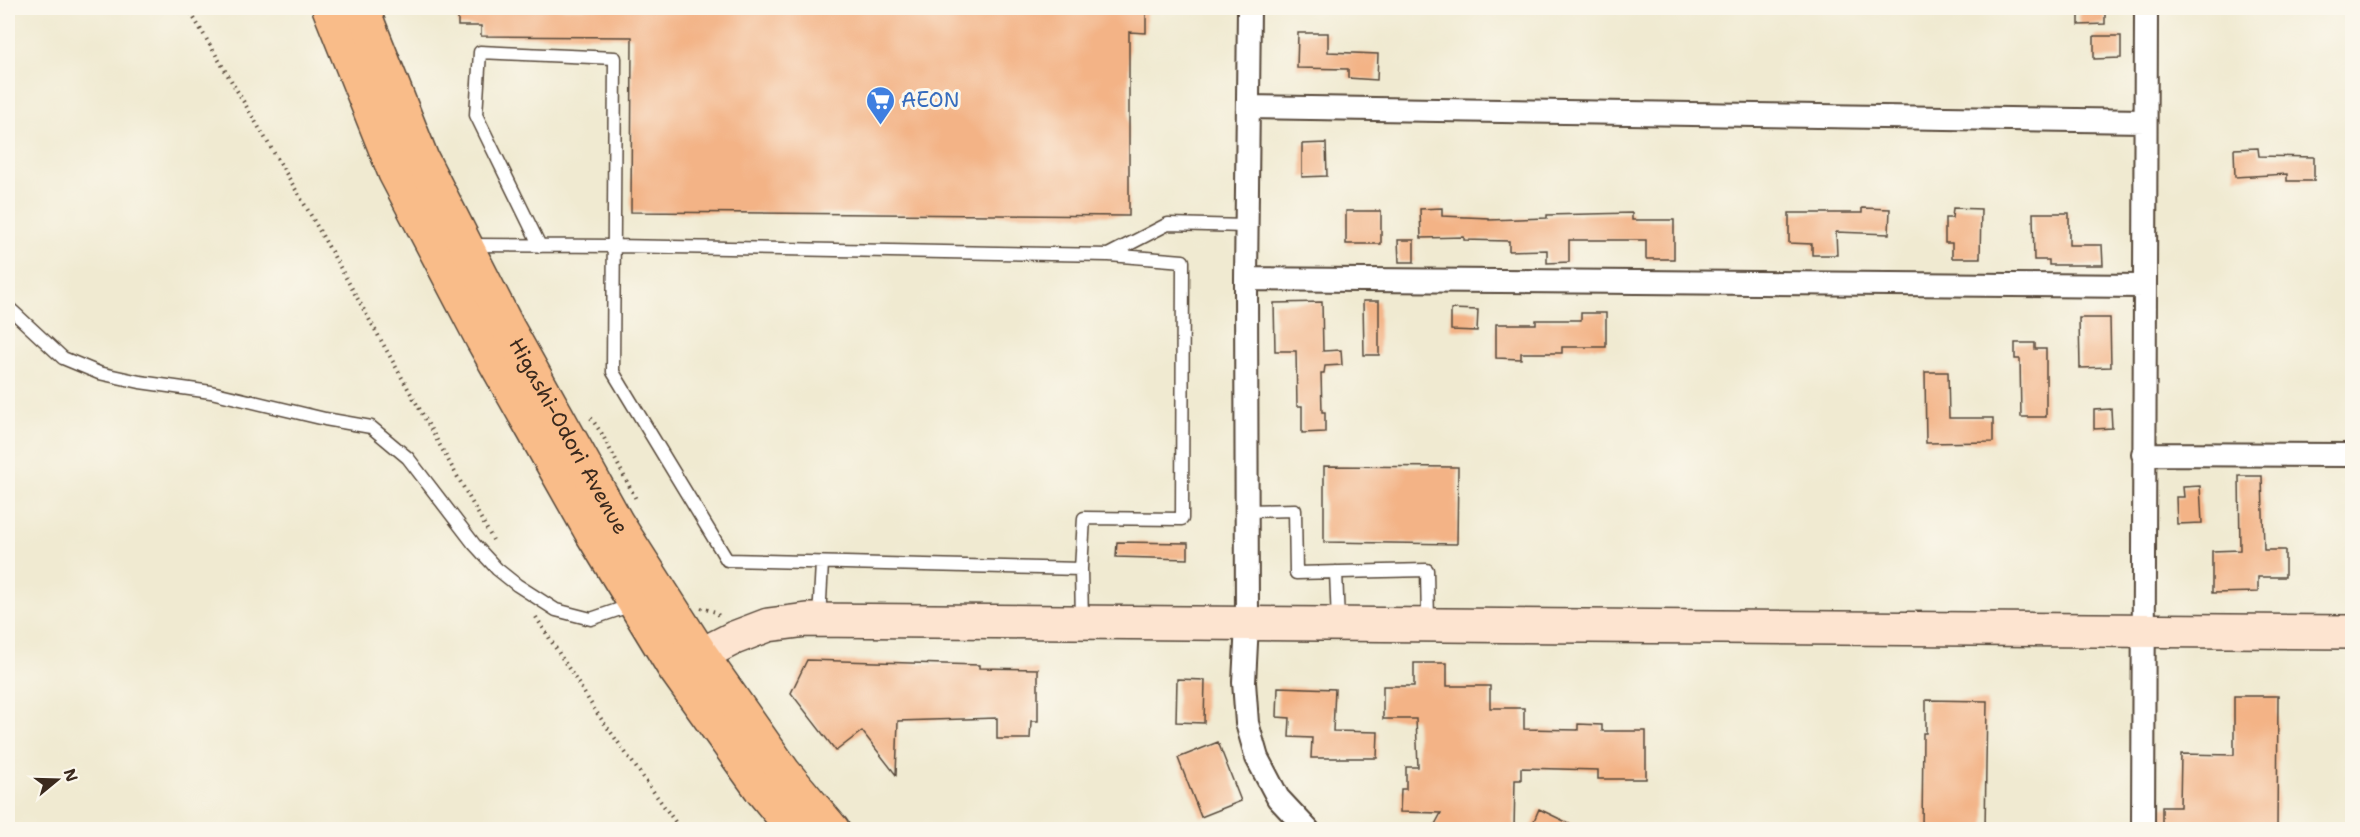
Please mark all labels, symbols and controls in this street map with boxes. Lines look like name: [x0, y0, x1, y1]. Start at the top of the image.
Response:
supermarket icon: AEON: [864, 84, 896, 126]
place label: AEON: [901, 86, 960, 114]
street label: Higashi-Odori Avenue: [502, 333, 635, 540]
north arrow: [27, 750, 87, 810]
text: N: [59, 766, 83, 785]

